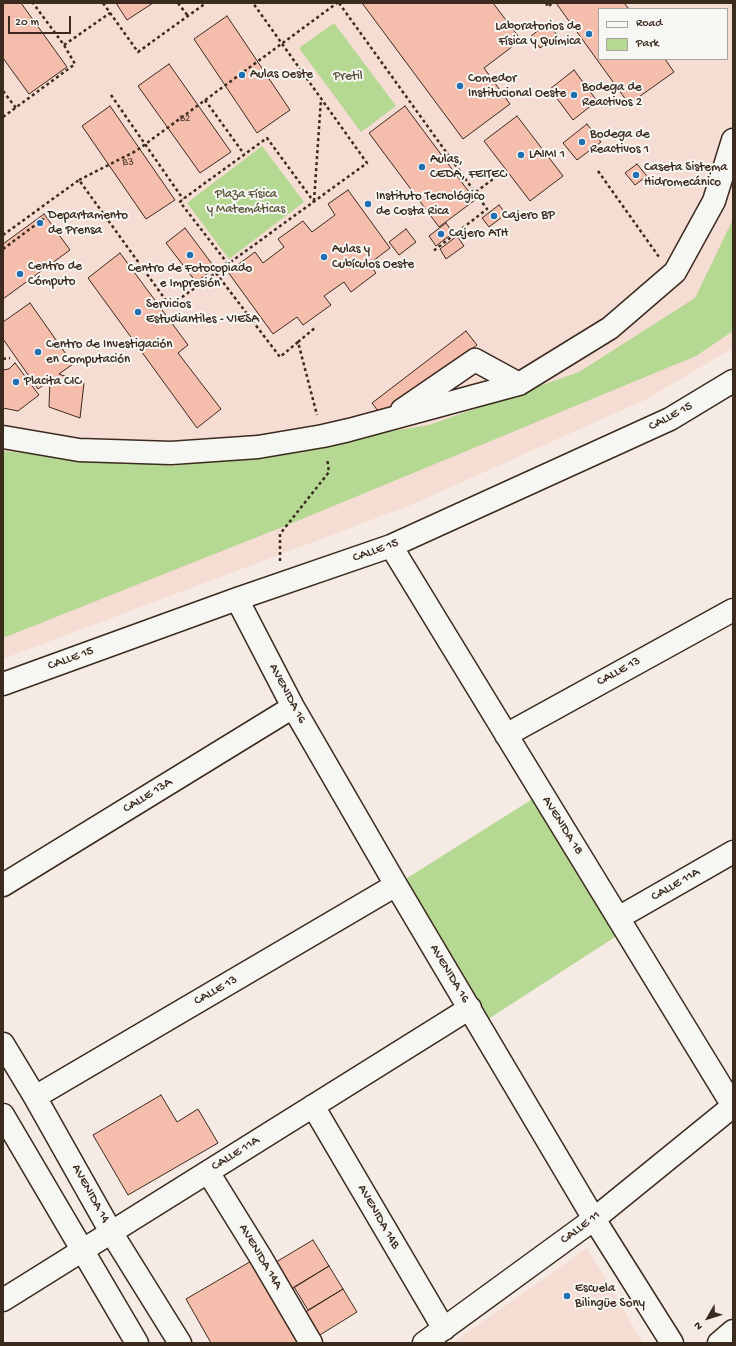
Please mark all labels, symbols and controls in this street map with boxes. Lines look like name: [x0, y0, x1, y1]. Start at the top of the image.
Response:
scale bar: [10, 8, 73, 34]
legend: [598, 8, 728, 60]
text: 20 m: [15, 16, 39, 30]
text: Road: [636, 17, 662, 31]
place label: Laboratorios de Física y Química: [495, 19, 581, 50]
marker: Laboratorios de Física y Química: [584, 29, 594, 39]
text: Park: [636, 37, 659, 51]
place label: Aulas Oeste: [250, 67, 313, 83]
park label: Pretil: [333, 69, 363, 85]
marker: Aulas Oeste: [237, 70, 247, 80]
place label: Comedor Institucional Oeste: [468, 71, 566, 102]
place label: Bodega de Reactivos 2: [582, 80, 642, 111]
marker: Comedor Institucional Oeste: [455, 81, 465, 91]
marker: Bodega de Reactivos 2: [569, 90, 579, 100]
house number: B2: [179, 112, 191, 126]
place label: Bodega de Reactivos 1: [590, 127, 650, 158]
marker: Bodega de Reactivos 1: [577, 137, 587, 147]
place label: LAIMI 1: [529, 147, 565, 163]
marker: LAIMI 1: [516, 150, 526, 160]
place label: Aulas, CEDA, FEITEC: [430, 152, 506, 183]
house number: B3: [122, 156, 134, 170]
place label: Caseta Sistema Hidromecánico: [644, 160, 727, 191]
marker: Aulas, CEDA, FEITEC: [417, 162, 427, 172]
marker: Caseta Sistema Hidromecánico: [631, 170, 641, 180]
park label: Plaza Física y Matemáticas: [207, 187, 285, 218]
place label: Instituto Tecnológico de Costa Rica: [376, 189, 485, 220]
marker: Instituto Tecnológico de Costa Rica: [363, 199, 373, 209]
place label: Departamento de Prensa: [48, 208, 128, 239]
place label: Cajero BP: [502, 208, 555, 224]
marker: Cajero BP: [489, 211, 499, 221]
marker: Departamento de Prensa: [35, 218, 45, 228]
place label: Cajero ATH: [449, 226, 508, 242]
marker: Cajero ATH: [436, 229, 446, 239]
place label: Aulas y Cubículos Oeste: [332, 242, 414, 273]
marker: Centro de Fotocopiado e Impresión: [185, 250, 195, 260]
marker: Aulas y Cubículos Oeste: [319, 252, 329, 262]
place label: Centro de Cómputo: [28, 259, 82, 290]
place label: Centro de Fotocopiado e Impresión: [128, 261, 252, 292]
marker: Centro de Cómputo: [15, 269, 25, 279]
place label: Servicios Estudiantiles - VIESA: [146, 297, 259, 328]
marker: Servicios Estudiantiles - VIESA: [133, 307, 143, 317]
place label: Centro de Investigación en Computación: [46, 337, 172, 368]
marker: Centro de Investigación en Computación: [33, 347, 43, 357]
place label: Placita CIC: [24, 374, 81, 390]
marker: Placita CIC: [11, 377, 21, 387]
street label: CALLE 15: [646, 399, 696, 435]
street label: CALLE 15: [351, 536, 401, 566]
street label: CALLE 15: [46, 644, 96, 674]
street label: CALLE 13: [594, 654, 644, 690]
street label: AVENIDA 16: [265, 661, 309, 727]
street label: CALLE 13A: [121, 775, 175, 817]
street label: AVENIDA 18: [538, 794, 586, 858]
street label: CALLE 11A: [649, 865, 703, 905]
street label: AVENIDA 16: [425, 942, 473, 1006]
street label: CALLE 13: [192, 972, 240, 1010]
street label: CALLE 11A: [209, 1133, 263, 1175]
street label: AVENIDA 14: [67, 1162, 113, 1226]
street label: AVENIDA 14B: [353, 1182, 403, 1252]
street label: CALLE 11: [558, 1208, 604, 1248]
street label: AVENIDA 14A: [235, 1222, 285, 1292]
place label: Escuela Bilingüe Sony: [575, 1281, 645, 1312]
marker: Escuela Bilingüe Sony: [562, 1291, 572, 1301]
north arrow: [688, 1298, 728, 1338]
text: N: [692, 1319, 706, 1332]

